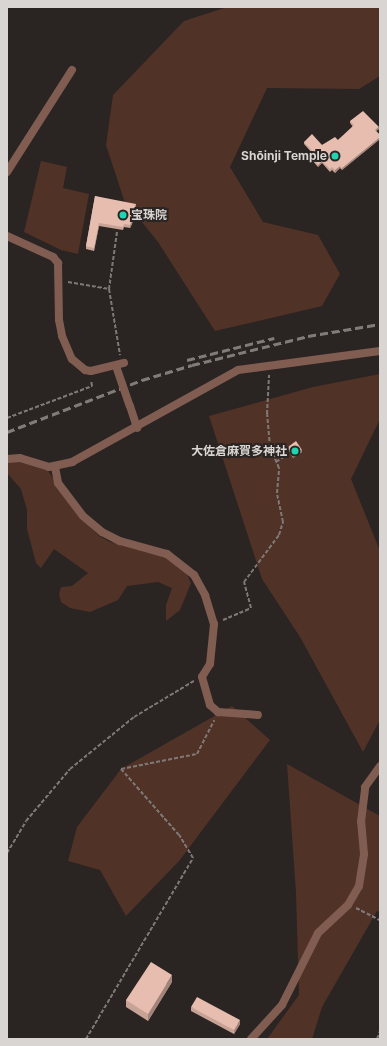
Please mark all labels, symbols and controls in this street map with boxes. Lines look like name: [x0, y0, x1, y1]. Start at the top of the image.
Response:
place label: Shōinji Temple: [241, 149, 327, 163]
marker: Shōinji Temple: [330, 151, 340, 161]
place label: 宝珠院: [131, 208, 167, 222]
marker: 宝珠院: [118, 210, 128, 220]
place label: 大佐倉麻賀多神社: [191, 444, 287, 458]
marker: 大佐倉麻賀多神社: [290, 446, 300, 456]

